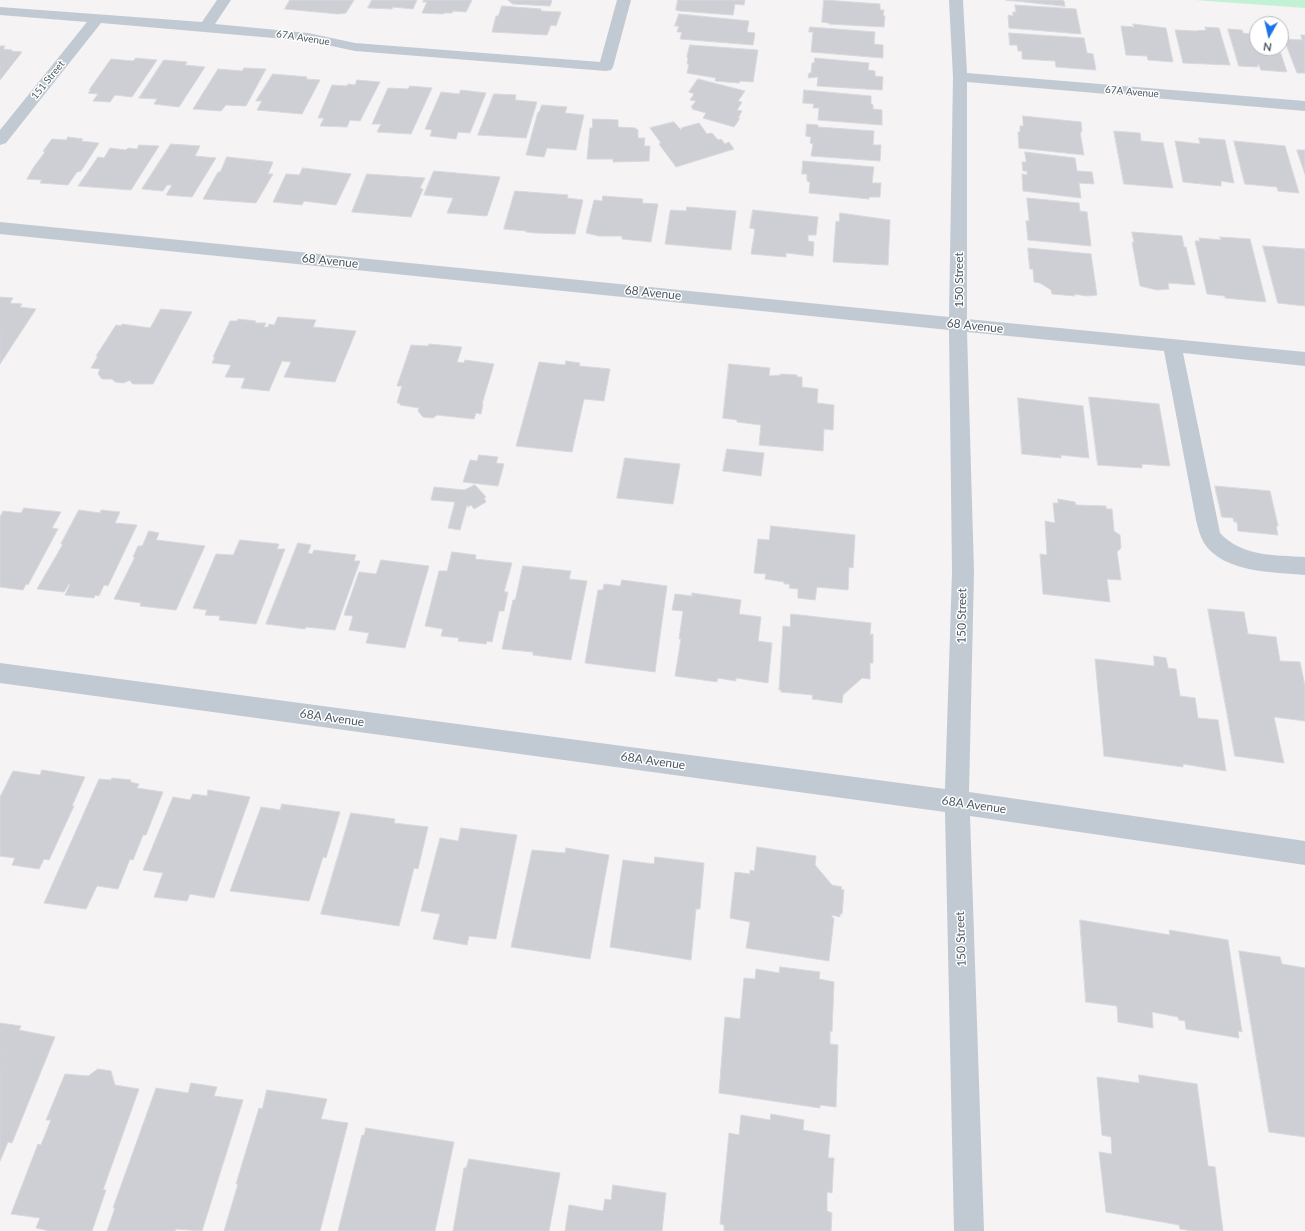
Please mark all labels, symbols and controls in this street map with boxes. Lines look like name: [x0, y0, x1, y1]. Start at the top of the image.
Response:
north arrow: [1249, 16, 1289, 56]
street label: 67A Avenue: [275, 28, 331, 48]
text: N: [1262, 40, 1273, 54]
street label: 151 Street: [29, 58, 67, 102]
street label: 67A Avenue: [1105, 84, 1159, 100]
street label: 68 Avenue: [301, 251, 359, 271]
street label: 150 Street: [952, 252, 966, 308]
street label: 68 Avenue: [624, 283, 682, 303]
street label: 68 Avenue: [946, 316, 1004, 336]
street label: 150 Street: [954, 588, 970, 644]
street label: 68A Avenue: [299, 706, 365, 730]
street label: 68A Avenue: [620, 749, 686, 773]
street label: 68A Avenue: [941, 793, 1007, 817]
street label: 150 Street: [953, 911, 969, 967]

